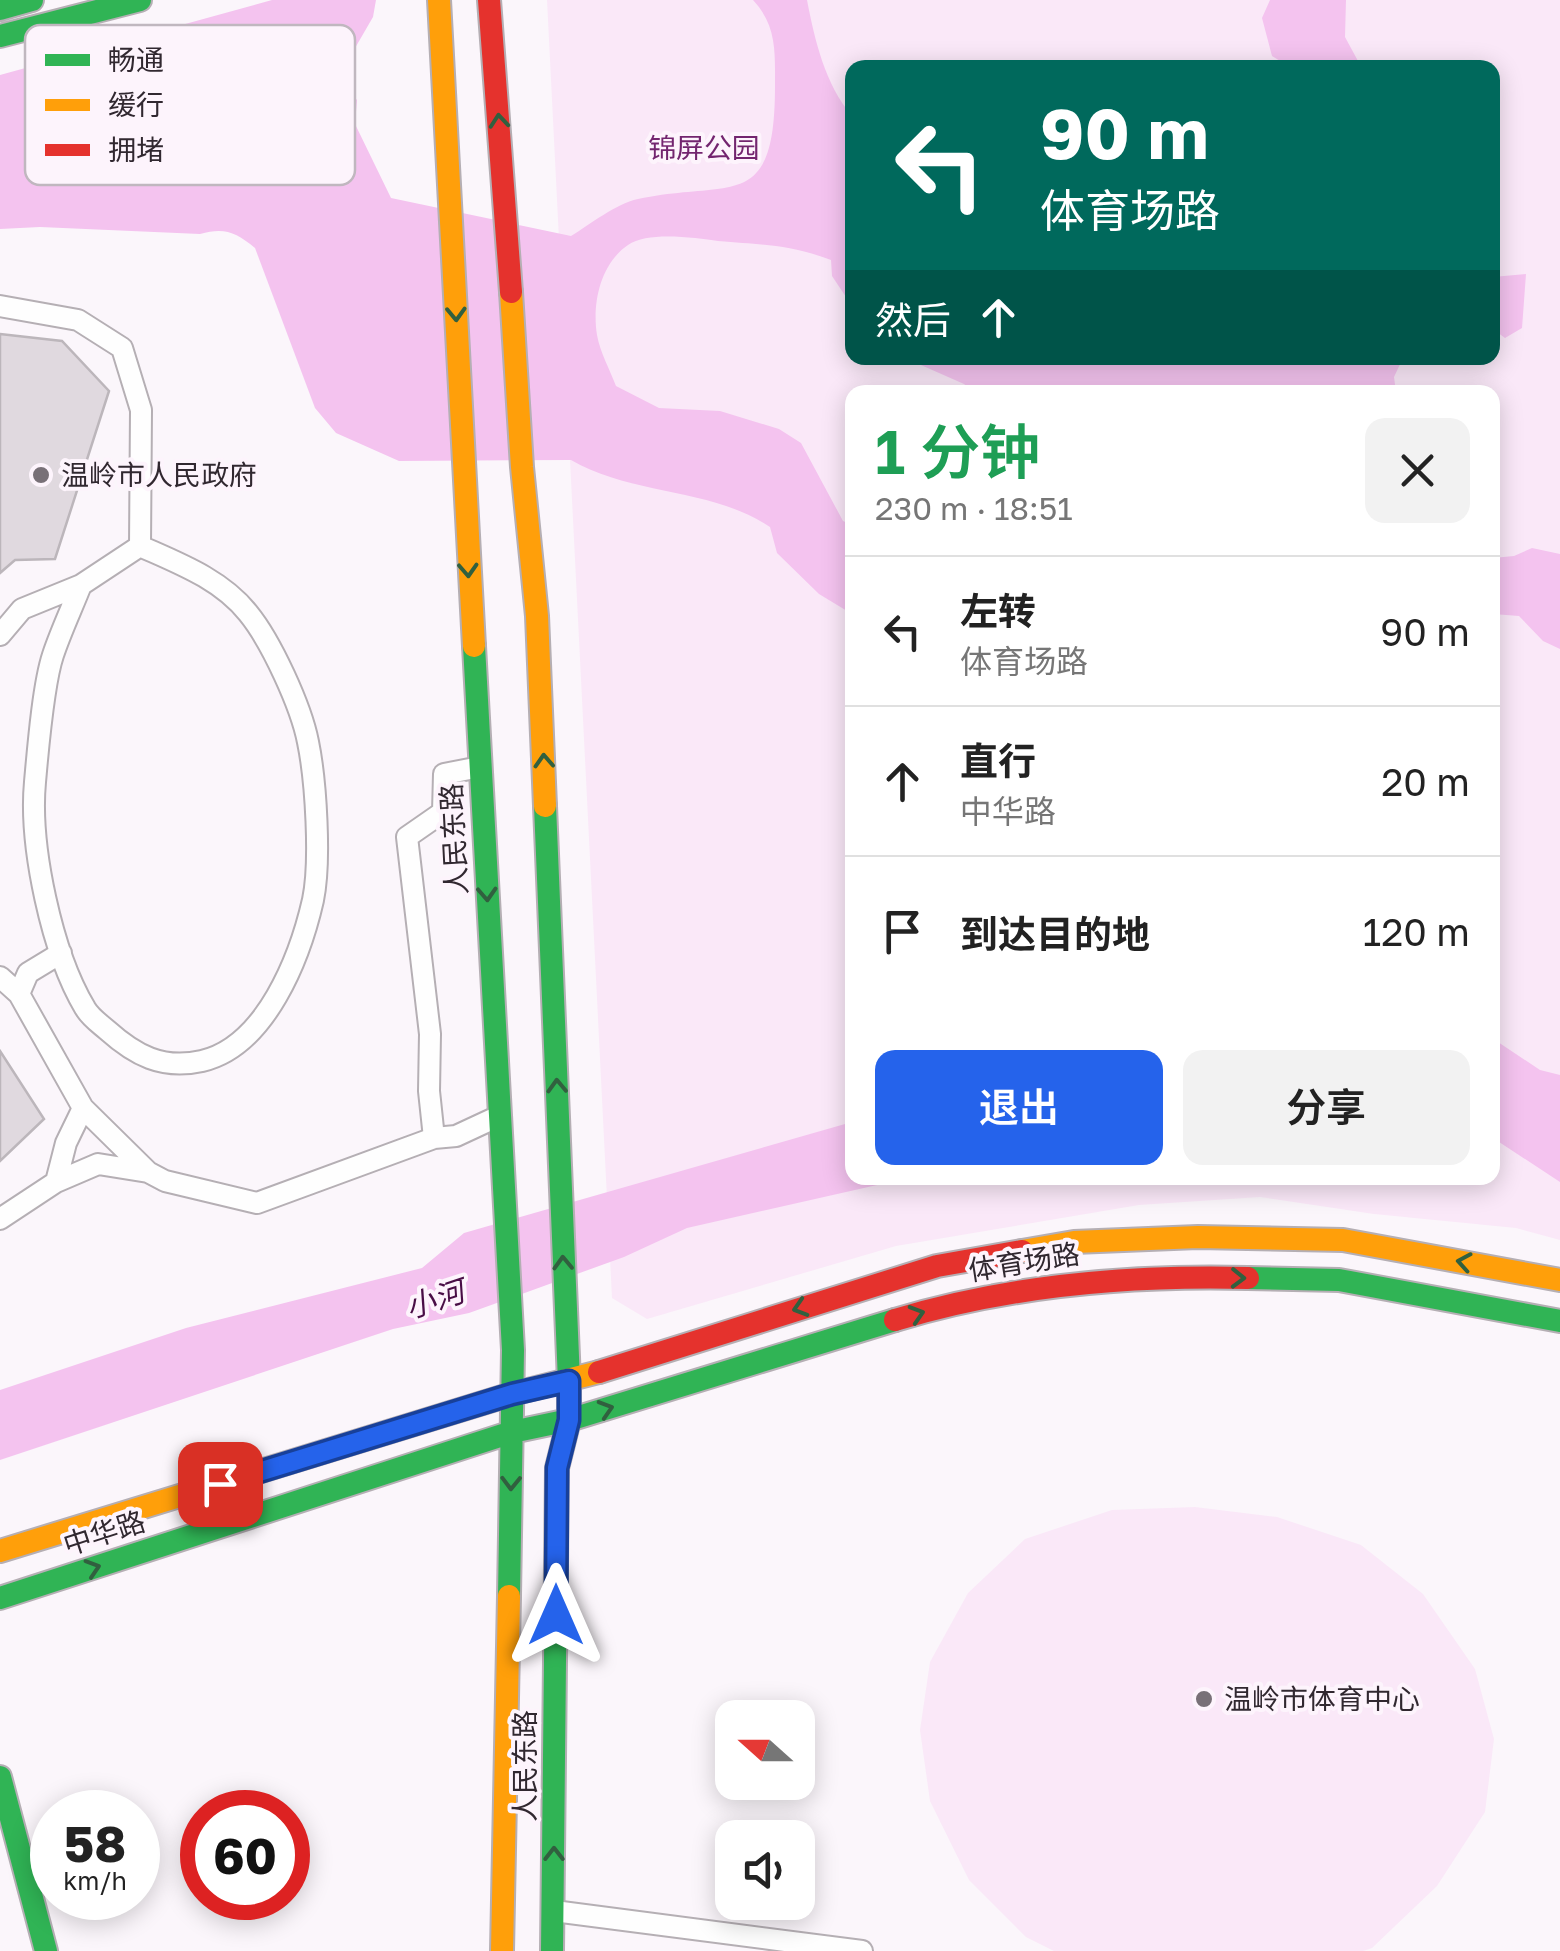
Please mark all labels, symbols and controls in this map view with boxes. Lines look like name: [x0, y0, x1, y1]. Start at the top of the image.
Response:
legend: [25, 25, 355, 185]
text: 畅通: [108, 43, 164, 76]
text: 缓行: [108, 88, 164, 121]
text: 90 m: [1040, 90, 1209, 174]
icon: left: [875, 100, 1005, 230]
one-way arrow: [489, 112, 510, 128]
park label: 锦屏公园: [648, 131, 760, 164]
text: 拥堵: [108, 133, 164, 166]
text: 体育场路: [1040, 183, 1220, 237]
icon: ahead: [971, 290, 1026, 345]
text: 然后: [875, 297, 951, 342]
one-way arrow: [446, 307, 467, 322]
text: 1 分钟: [875, 415, 1040, 487]
button: close: [1365, 418, 1470, 523]
place label: 温岭市人民政府: [61, 458, 257, 491]
marker: 温岭市人民政府: [30, 464, 52, 486]
text: 230 m · 18:51: [875, 489, 1073, 527]
one-way arrow: [457, 562, 478, 578]
text: 左转: [960, 588, 1036, 633]
icon: left: [875, 604, 930, 659]
text: 90 m: [1380, 609, 1470, 654]
text: 体育场路: [960, 642, 1088, 680]
text: 直行: [960, 738, 1036, 783]
one-way arrow: [533, 753, 554, 769]
icon: ahead: [875, 754, 930, 809]
text: 20 m: [1381, 759, 1470, 804]
street label: 人民东路: [434, 782, 473, 896]
text: 中华路: [960, 792, 1056, 830]
one-way arrow: [476, 887, 497, 903]
icon: arrive: [875, 904, 930, 959]
text: 120 m: [1363, 909, 1470, 954]
text: 到达目的地: [960, 911, 1150, 956]
button: 退出: [875, 1050, 1163, 1165]
button: 分享: [1183, 1050, 1470, 1165]
one-way arrow: [546, 1078, 567, 1094]
street label: 体育场路: [966, 1236, 1082, 1287]
one-way arrow: [1456, 1253, 1473, 1274]
one-way arrow: [552, 1255, 573, 1271]
one-way arrow: [1232, 1267, 1247, 1289]
water label: 小河: [401, 1271, 474, 1325]
one-way arrow: [792, 1296, 809, 1317]
one-way arrow: [908, 1305, 925, 1325]
one-way arrow: [597, 1400, 614, 1420]
pin: [178, 1442, 263, 1527]
icon: arrive: [193, 1457, 248, 1512]
one-way arrow: [500, 1476, 522, 1491]
street label: 中华路: [59, 1504, 149, 1561]
one-way arrow: [83, 1559, 100, 1579]
position arrow: [504, 1563, 608, 1667]
place label: 温岭市体育中心: [1224, 1682, 1420, 1715]
marker: 温岭市体育中心: [1193, 1688, 1215, 1710]
north arrow: [715, 1700, 815, 1800]
map controls: [715, 1700, 815, 1920]
street label: 人民东路: [508, 1710, 541, 1822]
speed limit sign: 60: [180, 1790, 310, 1920]
text: 58: [64, 1813, 126, 1873]
button: sound: [715, 1820, 815, 1920]
one-way arrow: [543, 1845, 565, 1860]
text: km/h: [63, 1865, 127, 1896]

